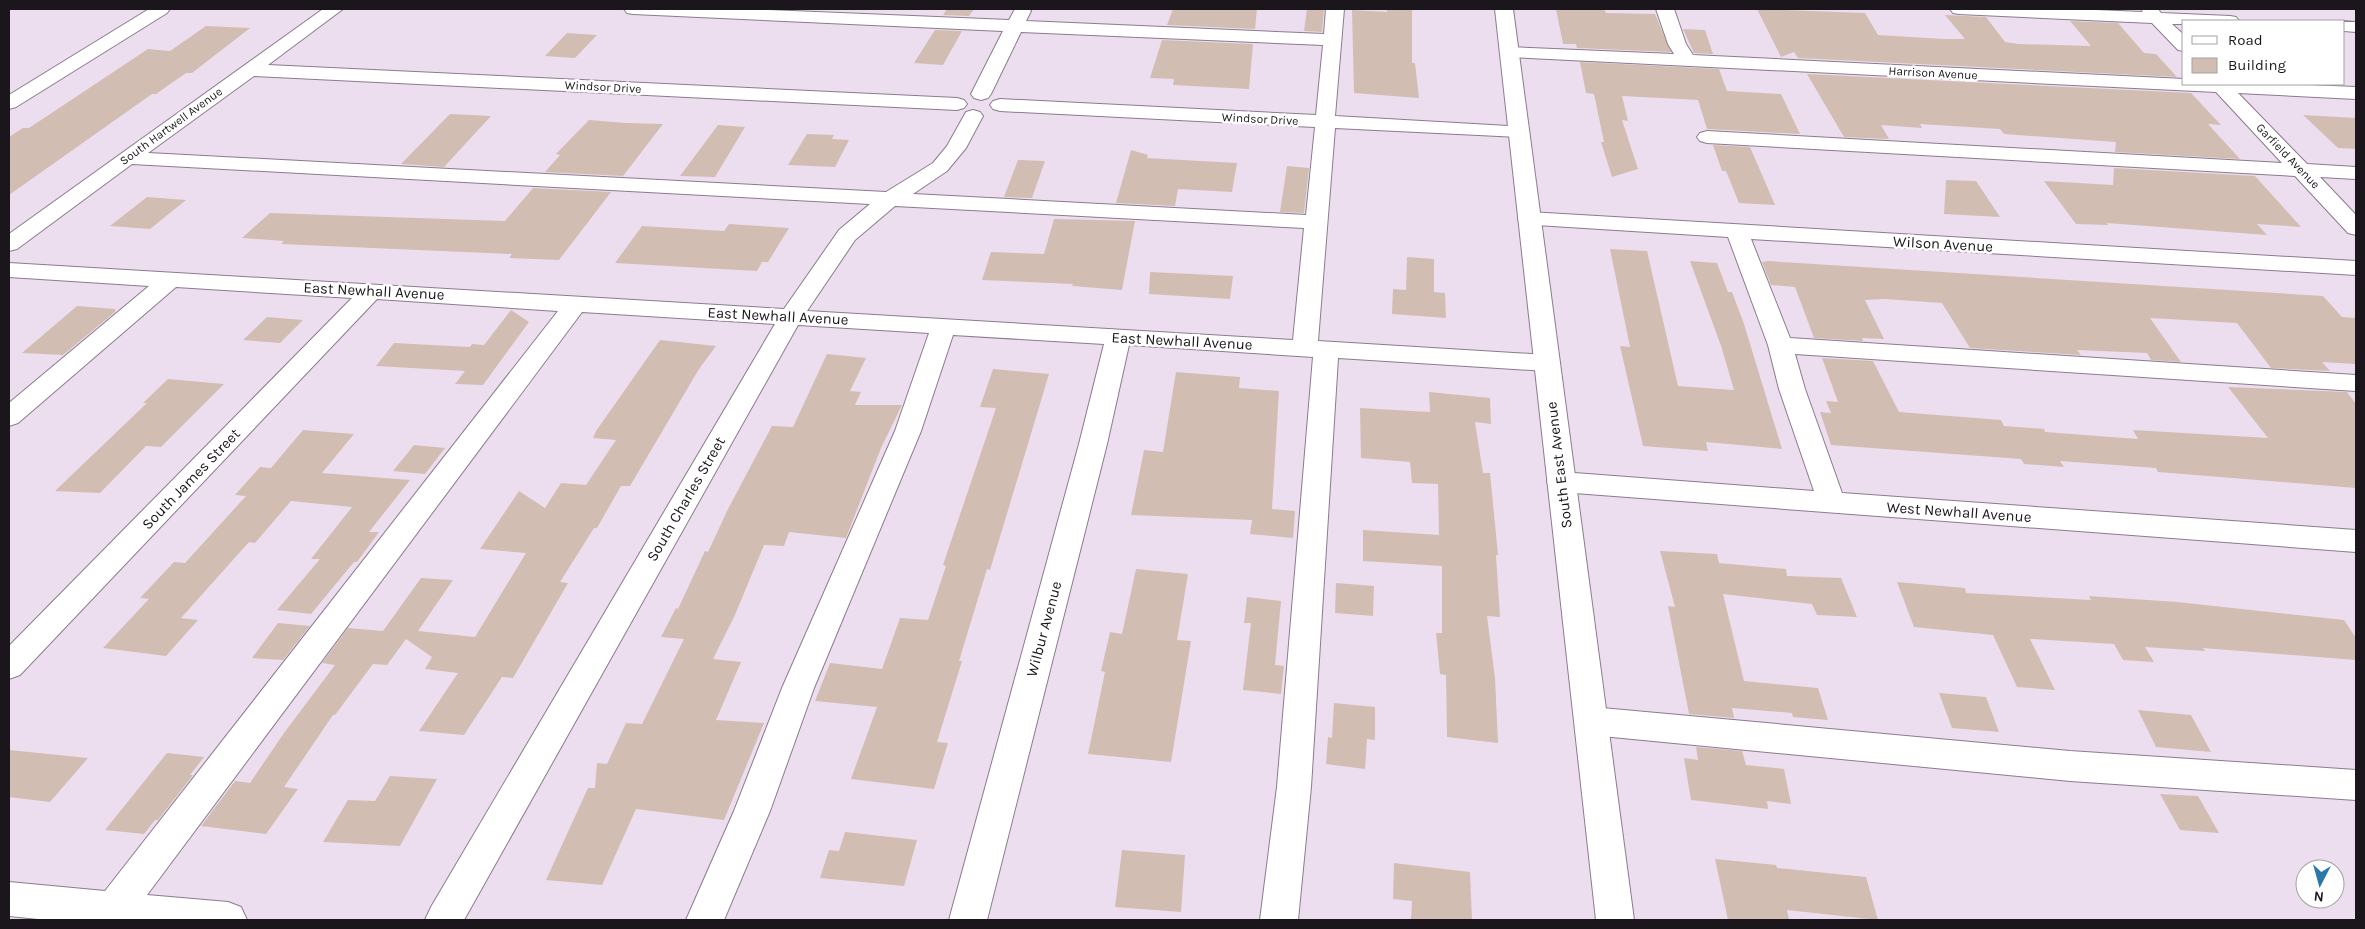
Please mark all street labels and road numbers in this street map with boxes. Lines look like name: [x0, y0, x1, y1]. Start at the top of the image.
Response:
street label: Harrison Avenue: [1888, 64, 1978, 82]
street label: Windsor Drive: [564, 78, 642, 96]
street label: South Hartwell Avenue: [117, 84, 225, 168]
street label: Windsor Drive: [1221, 110, 1299, 128]
street label: Garfield Avenue: [2253, 120, 2323, 192]
street label: Wilson Avenue: [1893, 232, 1993, 256]
street label: East Newhall Avenue: [303, 278, 445, 304]
street label: East Newhall Avenue: [707, 303, 849, 329]
street label: East Newhall Avenue: [1111, 328, 1253, 354]
street label: South East Avenue: [1542, 401, 1576, 529]
street label: South James Street: [138, 425, 244, 533]
street label: South Charles Street: [643, 433, 729, 565]
street label: West Newhall Avenue: [1886, 498, 2032, 526]
street label: Wilbur Avenue: [1023, 579, 1065, 679]

